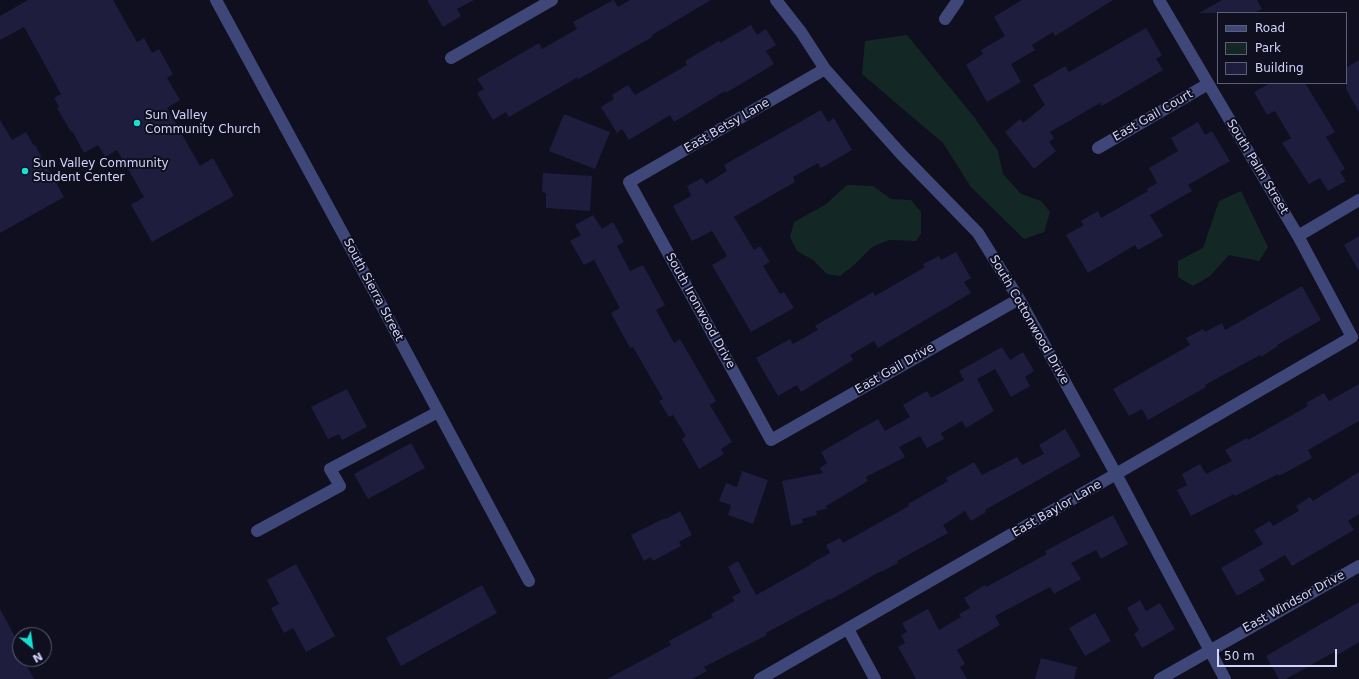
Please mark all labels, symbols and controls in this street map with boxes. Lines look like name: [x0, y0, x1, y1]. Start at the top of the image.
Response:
legend: [1217, 12, 1347, 84]
text: Road: [1255, 21, 1285, 35]
text: Park: [1255, 41, 1281, 55]
text: Building: [1255, 61, 1304, 75]
street label: East Gail Court: [1111, 87, 1195, 145]
street label: East Betsy Lane: [682, 96, 772, 156]
place label: Sun Valley Community Church: [145, 109, 261, 137]
street label: South Palm Street: [1223, 117, 1291, 217]
marker: Sun Valley Community Church: [132, 118, 142, 128]
place label: Sun Valley Community Student Center: [33, 157, 169, 185]
marker: Sun Valley Community Student Center: [20, 166, 30, 176]
street label: South Sierra Street: [340, 236, 406, 344]
street label: South Ironwood Drive: [662, 251, 738, 371]
street label: South Cottonwood Drive: [986, 253, 1072, 387]
street label: East Gail Drive: [853, 341, 937, 397]
street label: East Baylor Lane: [1010, 478, 1104, 540]
street label: East Windsor Drive: [1241, 568, 1347, 636]
north arrow: [12, 627, 52, 667]
scale bar: [1219, 641, 1339, 667]
text: N: [30, 649, 45, 665]
text: 50 m: [1224, 649, 1255, 663]

